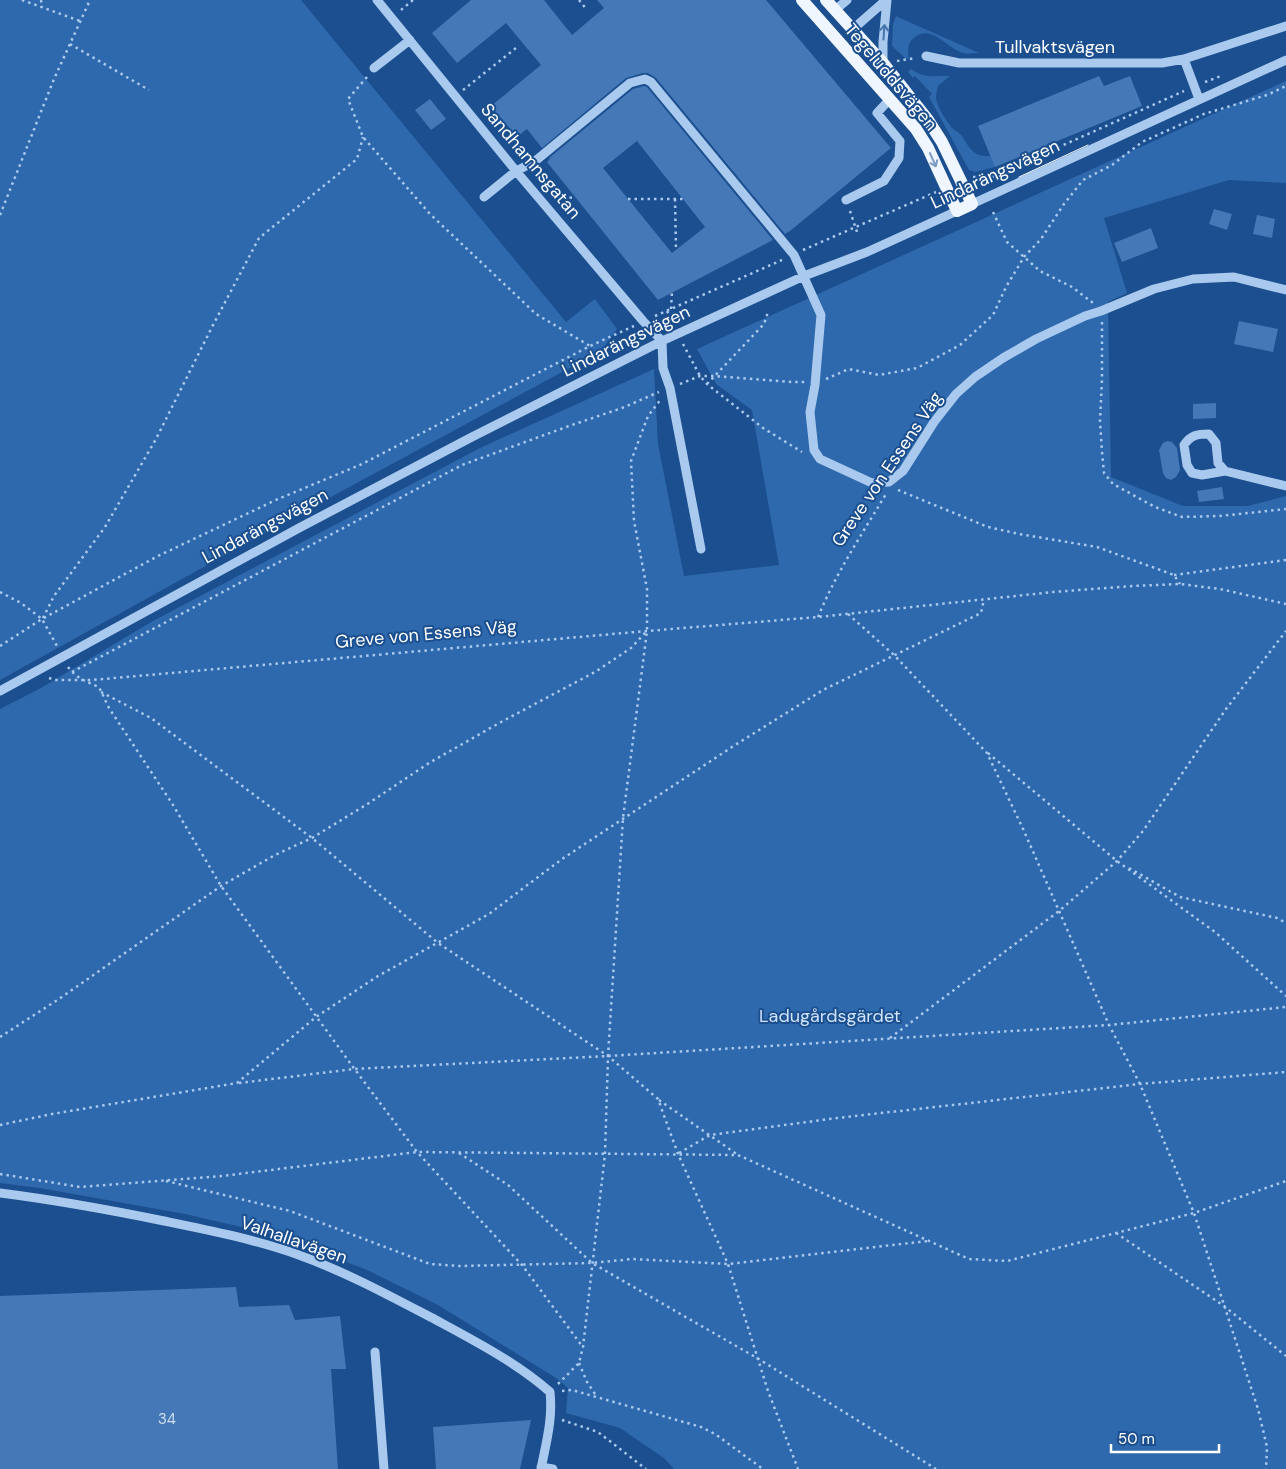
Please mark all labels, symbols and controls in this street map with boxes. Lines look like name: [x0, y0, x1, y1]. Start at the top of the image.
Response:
street label: Tegeluddsvägen: [839, 18, 943, 136]
one-way arrow: [879, 24, 889, 40]
street label: Tullvaktsvägen: [995, 35, 1115, 59]
street label: Sandhamnsgatan: [475, 98, 587, 224]
street label: Lindarängsvägen: [927, 134, 1063, 214]
one-way arrow: [929, 152, 939, 167]
street label: Lindarängsvägen: [558, 300, 694, 382]
street label: Greve von Essens Väg: [826, 387, 948, 551]
street label: Lindarängsvägen: [198, 483, 332, 569]
street label: Greve von Essens Väg: [334, 614, 518, 654]
park label: Ladugårdsgärdet: [759, 1004, 901, 1028]
street label: Valhallavägen: [237, 1210, 351, 1270]
house number: 34: [158, 1409, 176, 1429]
scale bar: [1111, 1422, 1218, 1454]
text: 50 m: [1118, 1429, 1155, 1449]

